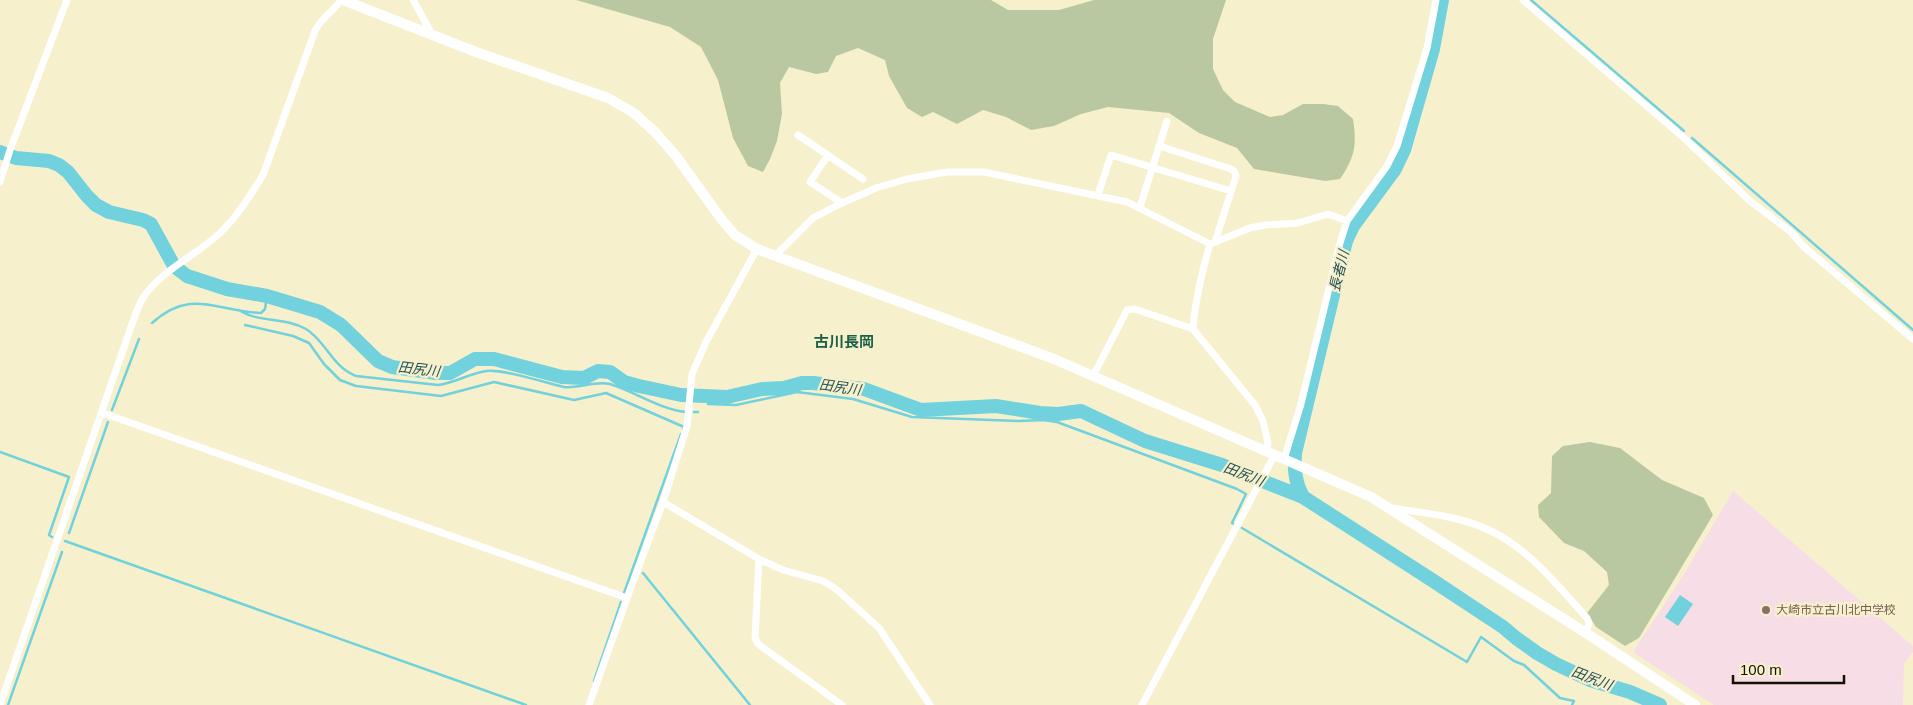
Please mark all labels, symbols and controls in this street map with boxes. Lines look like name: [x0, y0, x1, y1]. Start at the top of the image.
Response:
water label: 長者川: [1326, 247, 1352, 293]
district label: 古川長岡: [814, 333, 874, 350]
water label: 田尻川: [397, 359, 443, 380]
water label: 田尻川: [818, 376, 864, 398]
water label: 田尻川: [1222, 459, 1268, 490]
place label: 大崎市立古川北中学校: [1776, 603, 1896, 617]
marker: 大崎市立古川北中学校: [1760, 604, 1772, 616]
scale bar: [1733, 652, 1844, 684]
text: 100 m: [1740, 661, 1782, 678]
water label: 田尻川: [1570, 663, 1616, 694]

